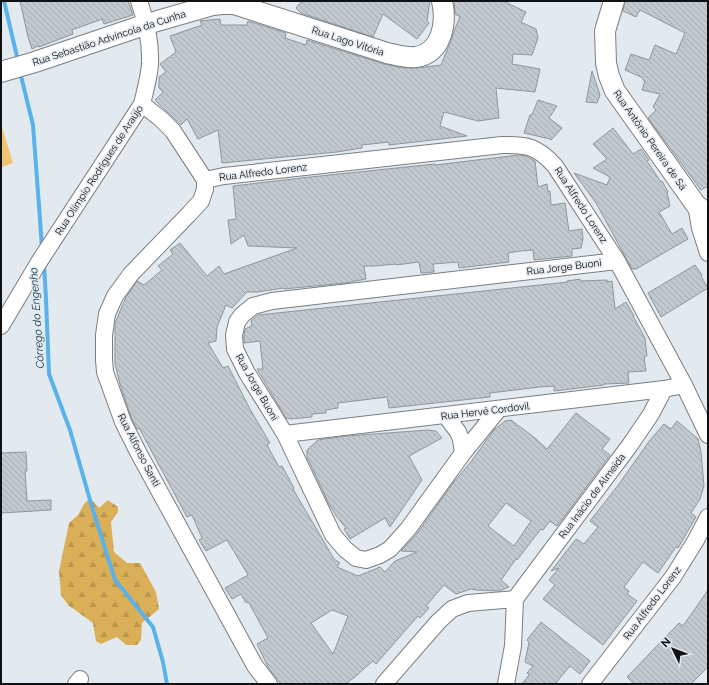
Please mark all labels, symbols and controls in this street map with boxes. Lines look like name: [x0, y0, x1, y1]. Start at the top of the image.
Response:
street label: Rua Sebastião Advíncola da Cunha: [31, 8, 187, 68]
street label: Rua Lago Vitória: [310, 24, 386, 58]
street label: Rua Antônio Pereira de Sá: [611, 88, 689, 192]
street label: Rua Olímpio Rodrigues de Araújo: [53, 103, 145, 237]
street label: Rua Alfredo Lorenz: [218, 161, 308, 183]
street label: Rua Alfredo Lorenz: [552, 165, 610, 245]
street label: Rua Jorge Buoni: [526, 257, 602, 277]
water label: Córrego do Engenho: [27, 267, 47, 369]
street label: Rua Jorge Buoni: [233, 352, 281, 422]
street label: Rua Hervé Cordovil: [440, 400, 530, 422]
street label: Rua Alfonso Santi: [116, 412, 162, 488]
street label: Rua Inácio de Almeida: [557, 452, 627, 540]
street label: Rua Alfredo Lorenz: [621, 564, 683, 642]
north arrow: [653, 629, 693, 669]
text: N: [658, 635, 674, 650]

